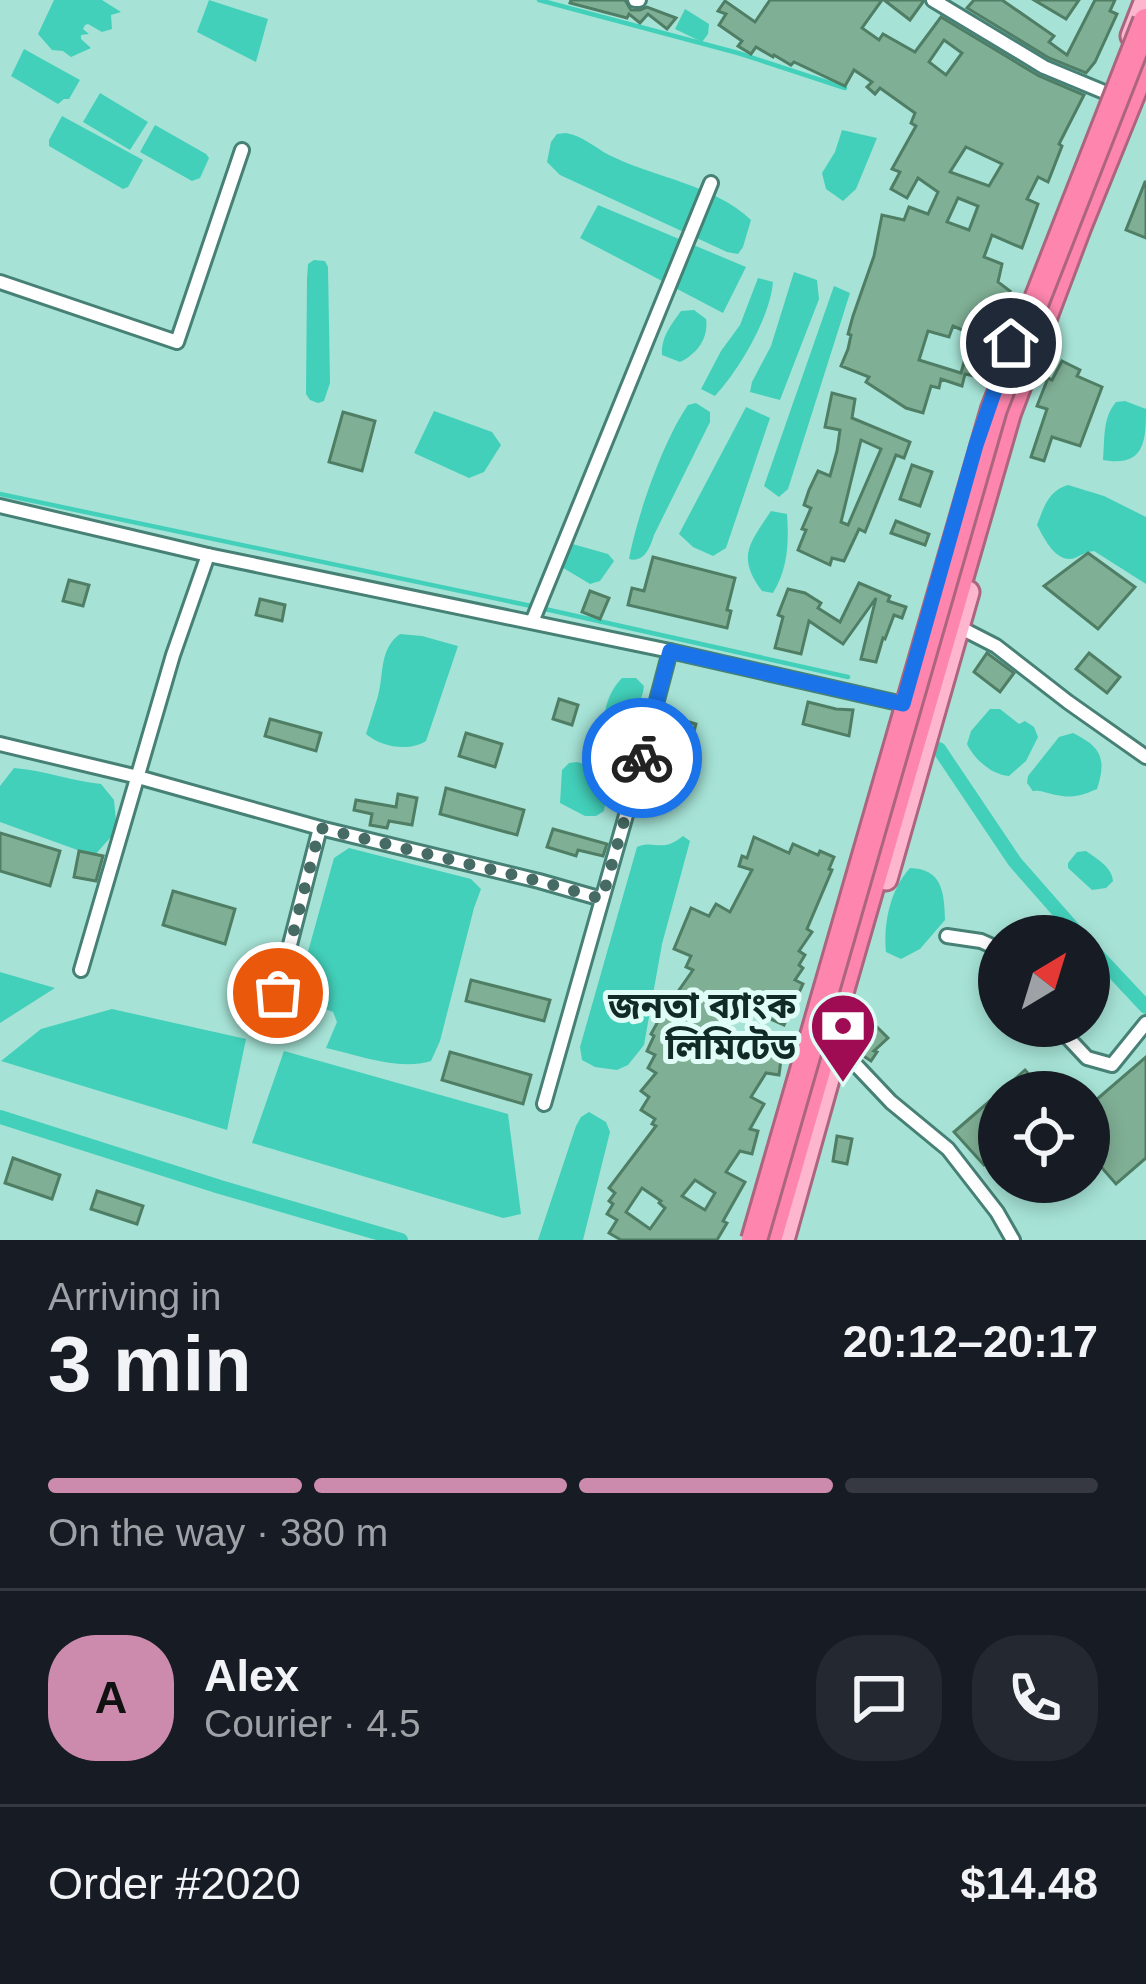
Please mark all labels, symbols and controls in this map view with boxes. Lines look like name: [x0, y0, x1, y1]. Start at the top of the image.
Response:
pin: [960, 292, 1062, 394]
icon: home: [978, 310, 1044, 376]
courier: [582, 698, 702, 818]
icon: bike: [609, 725, 675, 791]
north arrow: [978, 915, 1110, 1047]
map controls: [978, 915, 1110, 1203]
pin: [227, 942, 329, 1044]
icon: bag: [245, 960, 311, 1026]
place label: জনতা ব্যাংক লিমিটেড: [607, 985, 797, 1067]
bank icon: জনতা ব্যাংক লিমিটেড: [808, 991, 878, 1085]
button: locate: [978, 1071, 1110, 1203]
text: Arriving in: [48, 1275, 221, 1318]
text: 20:12–20:17: [843, 1316, 1098, 1367]
text: 3 min: [48, 1320, 252, 1408]
text: On the way · 380 m: [48, 1511, 388, 1554]
button: chat: [816, 1635, 942, 1761]
button: phone: [972, 1635, 1098, 1761]
text: Alex: [204, 1650, 299, 1701]
text: A: [95, 1672, 127, 1723]
text: Courier · 4.5: [204, 1702, 421, 1745]
text: Order #2020: [48, 1858, 301, 1909]
text: $14.48: [960, 1858, 1098, 1909]

